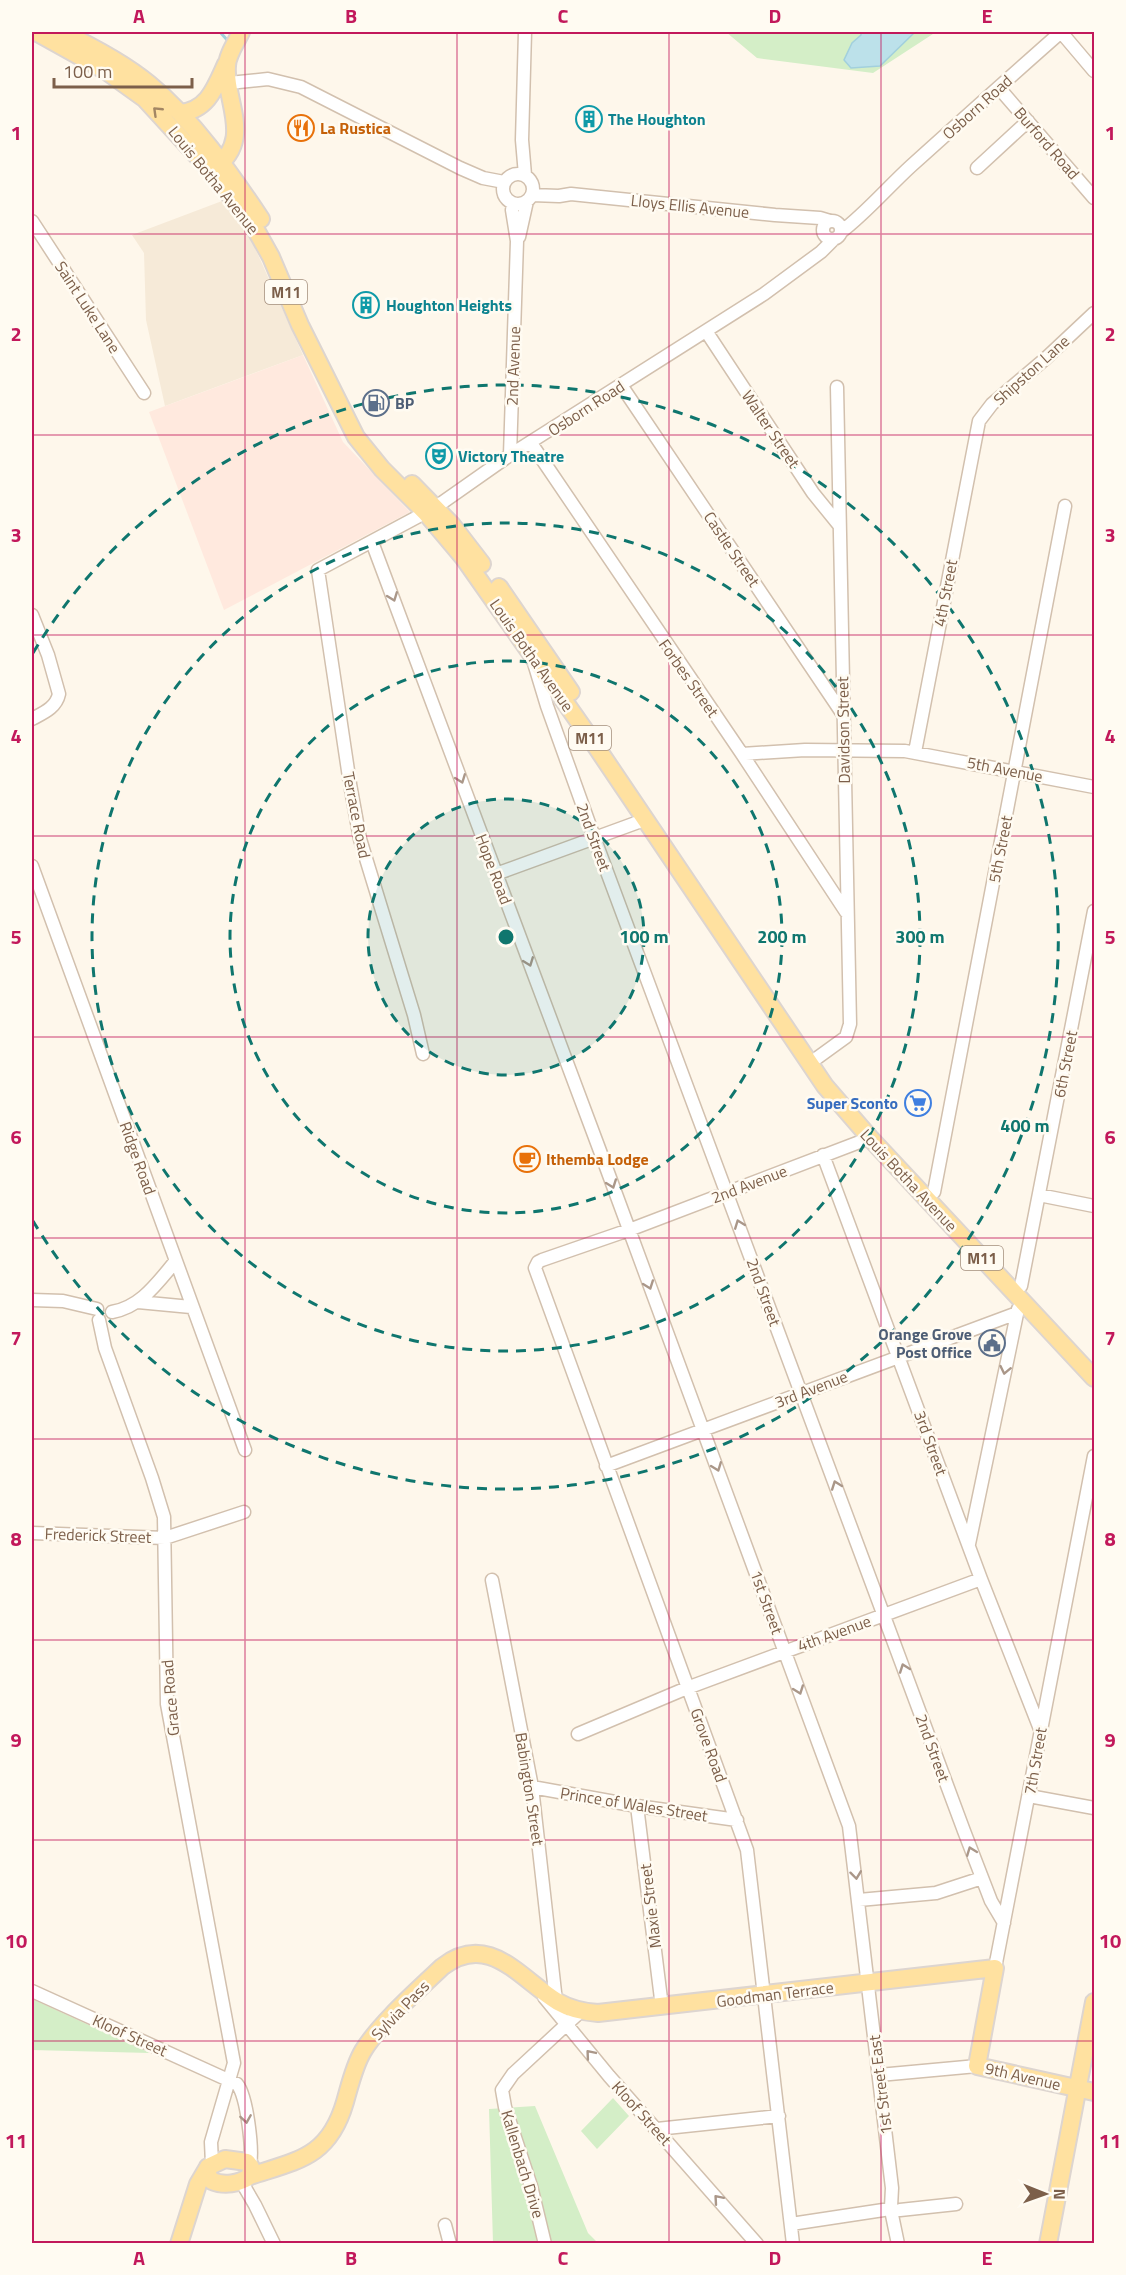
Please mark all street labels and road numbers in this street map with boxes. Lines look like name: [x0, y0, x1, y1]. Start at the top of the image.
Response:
street label: Osborn Road: [937, 69, 1017, 145]
street label: Burford Road: [1009, 101, 1085, 185]
street label: Louis Botha Avenue: [163, 121, 265, 239]
street label: Lloys Ellis Avenue: [630, 188, 750, 224]
street label: Saint Luke Lane: [49, 256, 127, 358]
road number: M11: [265, 280, 307, 304]
street label: 2nd Avenue: [500, 326, 526, 406]
street label: Shipston Lane: [988, 329, 1074, 411]
street label: Osborn Road: [543, 374, 629, 442]
street label: Walter Street: [736, 385, 806, 473]
street label: Castle Street: [698, 507, 766, 592]
street label: 4th Street: [927, 557, 963, 629]
street label: Louis Botha Avenue: [484, 594, 580, 716]
street label: Forbes Street: [653, 634, 725, 722]
street label: Davidson Street: [830, 676, 856, 784]
road number: M11: [569, 726, 611, 750]
street label: 5th Avenue: [965, 750, 1045, 788]
street label: Terrace Road: [337, 770, 377, 860]
street label: 2nd Street: [571, 800, 618, 875]
street label: 5th Street: [982, 813, 1018, 885]
street label: Hope Road: [470, 830, 518, 908]
street label: 6th Street: [1047, 1028, 1083, 1100]
street label: Ridge Road: [114, 1118, 162, 1198]
street label: Louis Botha Avenue: [855, 1123, 963, 1237]
street label: 2nd Avenue: [708, 1159, 790, 1209]
road number: M11: [961, 1246, 1003, 1270]
street label: 2nd Street: [741, 1255, 788, 1330]
street label: 3rd Avenue: [771, 1364, 851, 1414]
street label: 3rd Street: [908, 1407, 954, 1479]
street label: Frederick Street: [44, 1521, 152, 1549]
street label: 1st Street: [744, 1567, 790, 1638]
street label: 4th Avenue: [794, 1609, 874, 1657]
street label: Grace Road: [155, 1659, 185, 1737]
street label: Grove Road: [684, 1705, 734, 1785]
street label: 2nd Street: [910, 1711, 957, 1786]
street label: 7th Street: [1017, 1725, 1053, 1797]
street label: Babington Street: [509, 1731, 551, 1848]
street label: Prince of Wales Street: [559, 1781, 710, 1828]
street label: Maxie Street: [633, 1862, 667, 1950]
street label: Sylvia Pass: [365, 1975, 435, 2045]
street label: Goodman Terrace: [715, 1975, 835, 2013]
street label: Kloof Street: [89, 2008, 172, 2062]
street label: 1st Street East: [862, 2033, 898, 2136]
street label: 9th Avenue: [983, 2056, 1063, 2096]
street label: Kloof Street: [606, 2075, 678, 2151]
street label: Kallenbach Drive: [495, 2107, 551, 2221]

